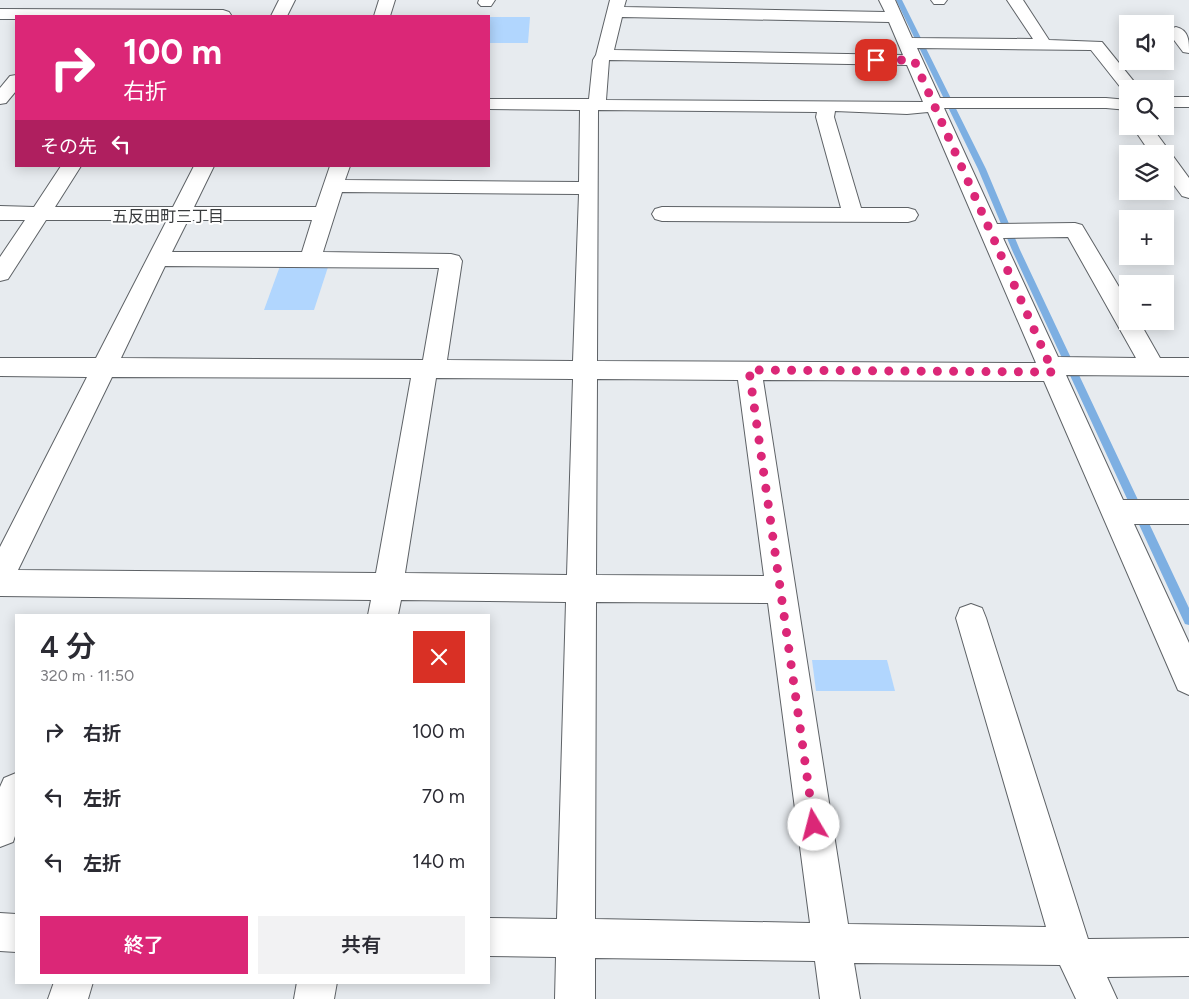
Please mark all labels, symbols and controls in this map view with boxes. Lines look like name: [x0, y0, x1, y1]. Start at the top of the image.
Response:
map controls: [1119, 15, 1174, 330]
button: sound: [1119, 15, 1174, 70]
text: 100 m: [123, 31, 222, 73]
icon: right: [40, 35, 105, 100]
pin: [855, 39, 897, 81]
icon: arrive: [862, 46, 890, 74]
text: 右折: [123, 78, 167, 105]
button: search: [1119, 80, 1174, 135]
icon: left: [107, 130, 135, 158]
text: その先: [40, 135, 97, 158]
button: layers: [1119, 145, 1174, 200]
district label: 五反田町三丁目: [112, 207, 224, 226]
button: +: [1119, 210, 1174, 265]
button: −: [1119, 275, 1174, 330]
text: 4 分: [40, 628, 96, 665]
button: close: [413, 631, 465, 683]
text: 320 m · 11:50: [40, 666, 134, 685]
icon: right: [40, 718, 68, 746]
text: 100 m: [412, 720, 465, 743]
text: 右折: [83, 722, 121, 745]
icon: left: [40, 783, 68, 811]
text: 70 m: [422, 785, 465, 808]
text: 左折: [83, 787, 121, 810]
position arrow: [787, 798, 839, 850]
icon: left: [40, 848, 68, 876]
text: 140 m: [412, 850, 465, 873]
text: 左折: [83, 852, 121, 875]
button: 終了: [40, 916, 248, 974]
button: 共有: [258, 916, 465, 974]

